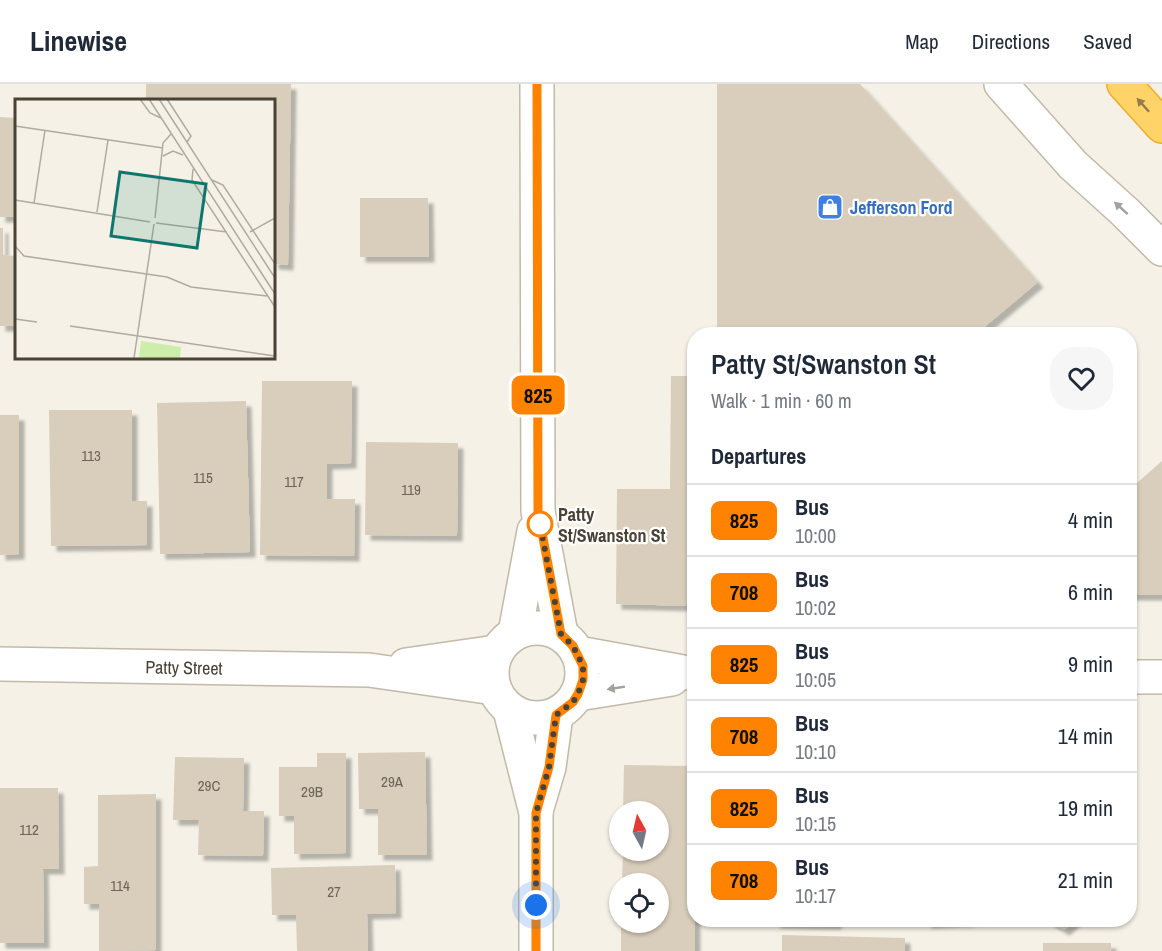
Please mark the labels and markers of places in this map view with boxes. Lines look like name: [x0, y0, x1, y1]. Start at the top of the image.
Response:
shop icon: Jefferson Ford: [815, 192, 845, 222]
place label: Jefferson Ford: [850, 195, 953, 220]
place label: Patty St/Swanston St: [558, 502, 666, 548]
marker: Patty St/Swanston St: [527, 511, 553, 537]

